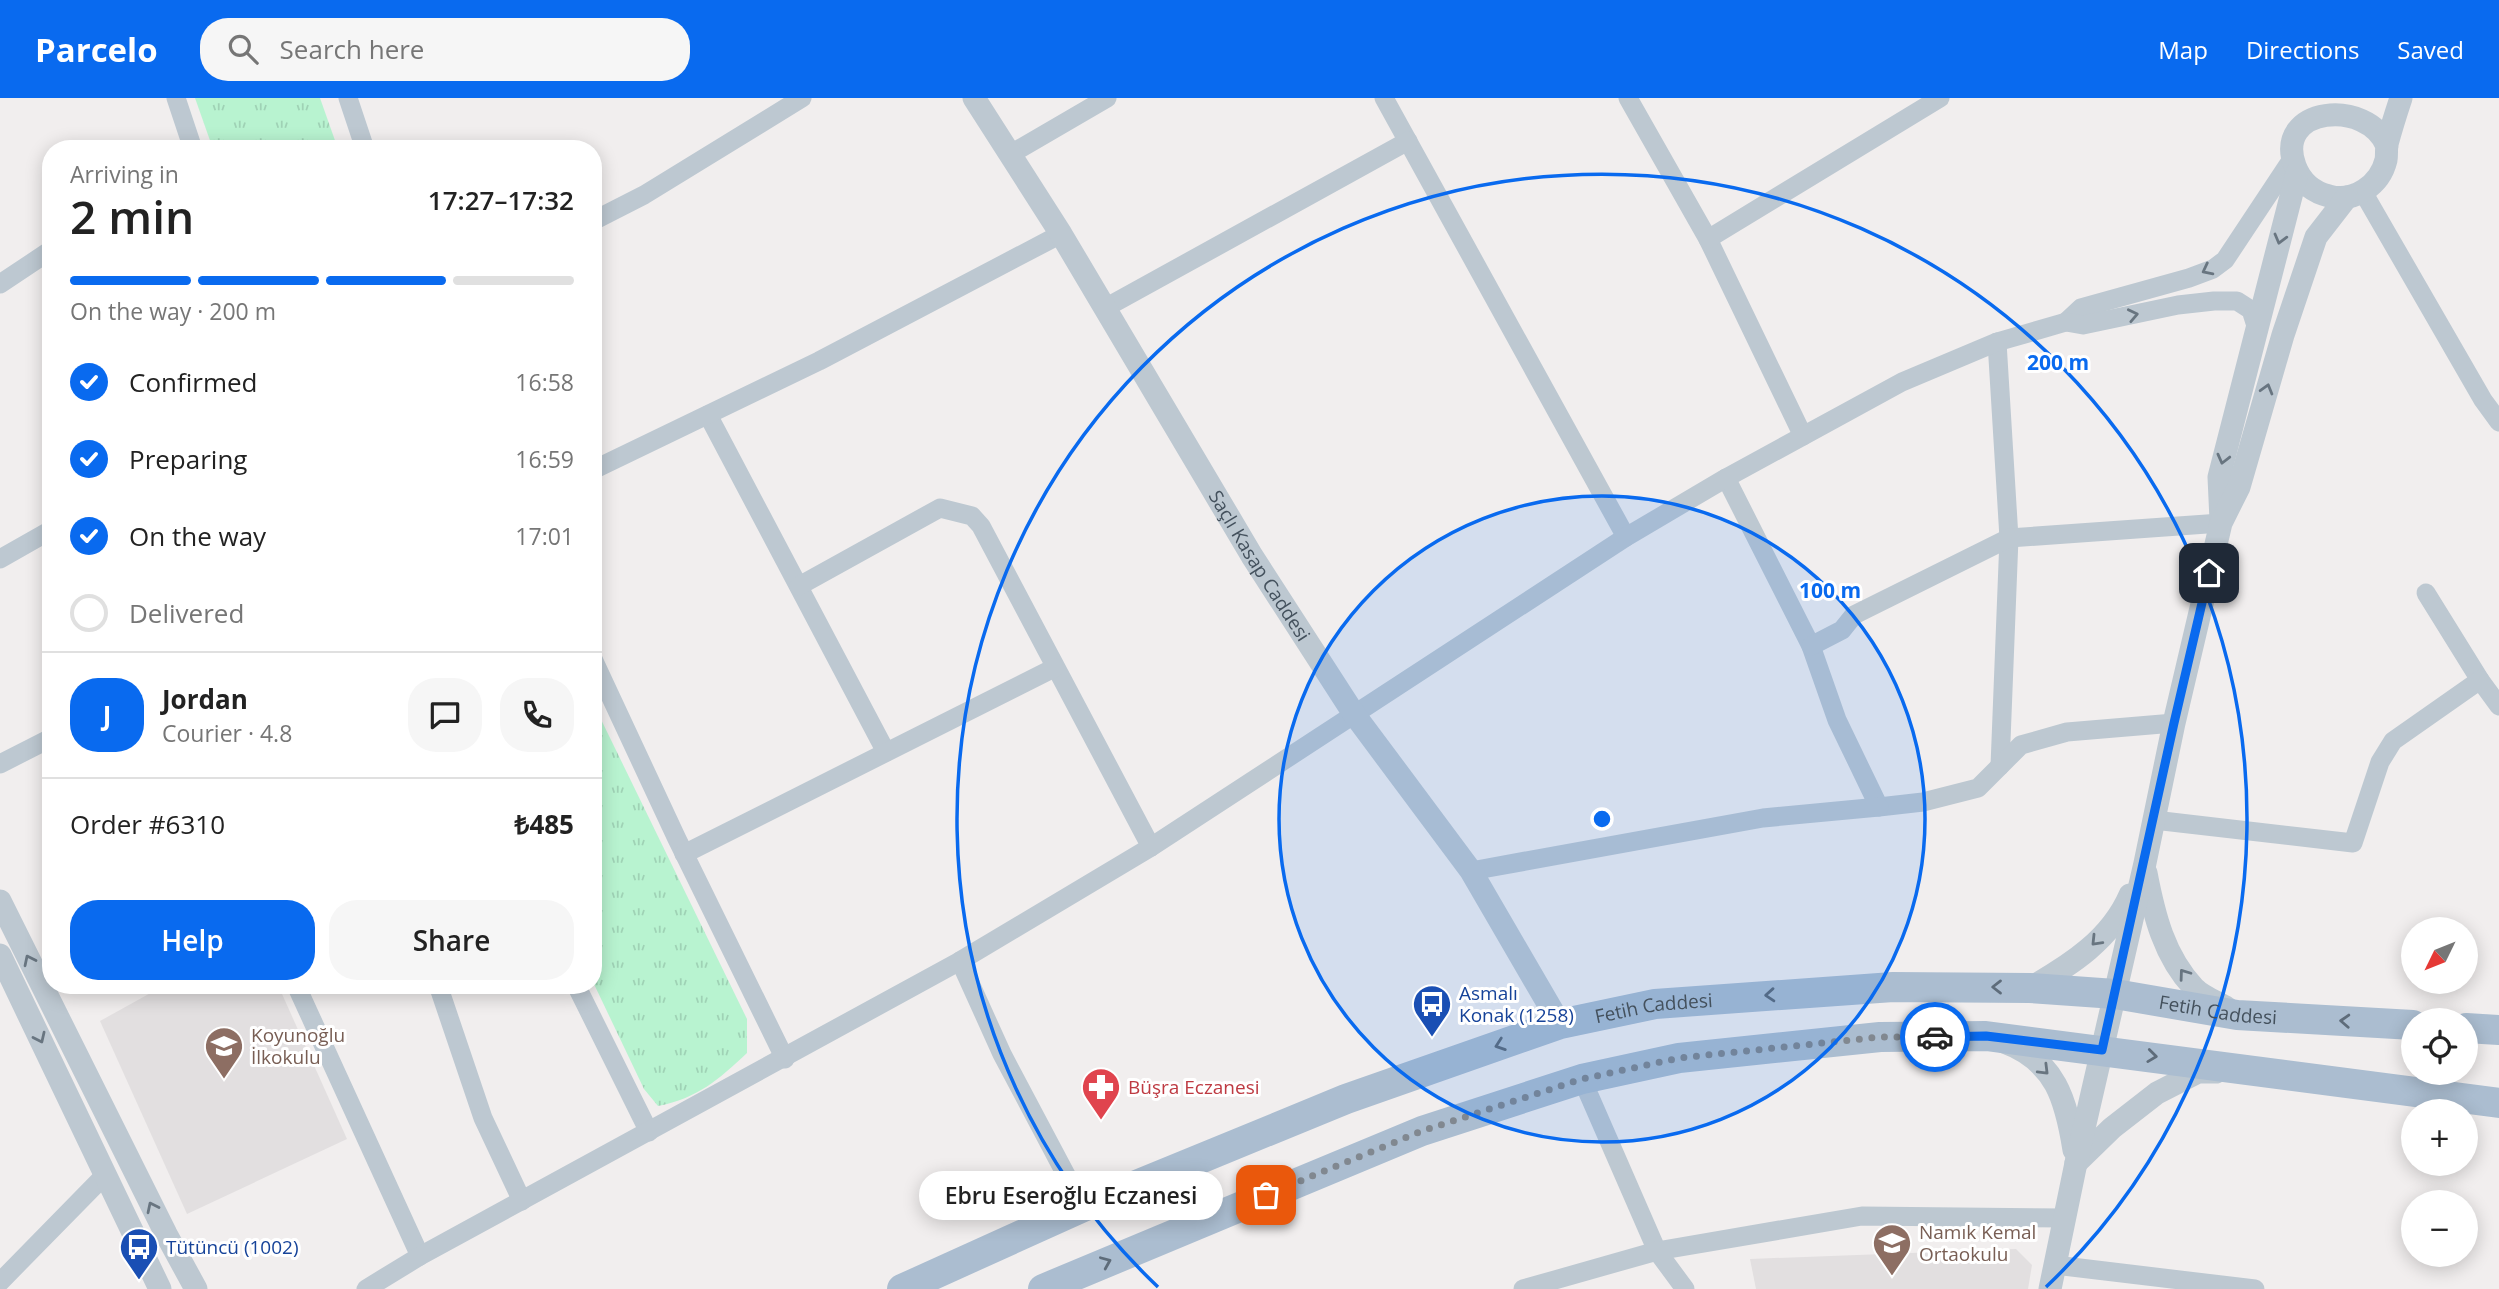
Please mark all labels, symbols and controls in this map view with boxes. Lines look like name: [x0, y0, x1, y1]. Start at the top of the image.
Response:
search box: [200, 18, 690, 81]
text: Parcelo: [35, 27, 158, 72]
icon: search: [224, 30, 262, 68]
text: Search here: [280, 31, 424, 67]
text: Map: [2158, 33, 2208, 66]
text: Directions: [2246, 33, 2359, 66]
text: Saved: [2397, 33, 2464, 66]
text: Arriving in: [70, 158, 179, 190]
text: 17:27–17:32: [428, 182, 574, 218]
text: 2 min: [70, 185, 194, 247]
one-way arrow: [2273, 232, 2288, 244]
one-way arrow: [2202, 262, 2215, 276]
text: On the way · 200 m: [70, 295, 276, 327]
one-way arrow: [2127, 308, 2139, 323]
text: 200 m: [2027, 348, 2089, 376]
icon: check: [70, 363, 108, 401]
text: Confirmed: [129, 364, 257, 400]
text: 16:58: [515, 366, 574, 398]
one-way arrow: [2259, 383, 2274, 395]
icon: check: [70, 440, 108, 478]
text: Preparing: [129, 441, 247, 477]
text: 16:59: [515, 443, 574, 475]
one-way arrow: [2217, 453, 2231, 465]
street label: Saçlı Kasap Caddesi: [1203, 485, 1317, 646]
icon: check: [70, 517, 108, 555]
text: On the way: [129, 518, 266, 554]
text: 17:01: [515, 520, 574, 552]
pin: [2179, 543, 2239, 603]
icon: home: [2190, 554, 2228, 592]
text: 100 m: [1799, 576, 1861, 604]
text: Delivered: [129, 595, 244, 631]
button: chat: [408, 678, 482, 752]
button: phone: [500, 678, 574, 752]
text: Jordan: [162, 681, 248, 717]
text: J: [103, 697, 111, 733]
text: Courier · 4.8: [162, 717, 292, 749]
text: Order #6310: [70, 806, 225, 842]
text: ₺485: [515, 806, 574, 842]
centre of rings: [1590, 807, 1614, 831]
button: Help: [70, 900, 315, 980]
button: Share: [329, 900, 574, 980]
north arrow: [2401, 917, 2478, 994]
map controls: [2401, 917, 2478, 1267]
one-way arrow: [2092, 933, 2105, 946]
one-way arrow: [24, 955, 38, 967]
one-way arrow: [2180, 969, 2192, 982]
one-way arrow: [1992, 979, 2002, 995]
place label: Asmalı Konak (1258): [1459, 980, 1574, 1028]
bus stop icon: Asmalı Konak (1258): [1411, 983, 1453, 1038]
street label: Fetih Caddesi: [1592, 987, 1713, 1029]
one-way arrow: [1764, 988, 1775, 1003]
street label: Fetih Caddesi: [2157, 989, 2278, 1030]
courier: [1900, 1002, 1970, 1072]
button: locate: [2401, 1008, 2478, 1085]
one-way arrow: [2339, 1014, 2350, 1029]
icon: car: [1916, 1018, 1954, 1056]
place label: Koyunoğlu İlkokulu: [251, 1022, 345, 1070]
school or university icon: Koyunoğlu İlkokulu: [203, 1025, 245, 1080]
one-way arrow: [31, 1031, 45, 1043]
one-way arrow: [1494, 1037, 1506, 1051]
one-way arrow: [2146, 1049, 2158, 1064]
one-way arrow: [2035, 1061, 2048, 1074]
pharmacy icon: Büşra Eczanesi: [1080, 1066, 1122, 1121]
place label: Büşra Eczanesi: [1128, 1074, 1260, 1100]
button: +: [2401, 1099, 2478, 1176]
pin: [1236, 1165, 1296, 1225]
callout: Ebru Eseroğlu Eczanesi: [920, 1170, 1224, 1220]
icon: bag: [1247, 1176, 1285, 1214]
text: Ebru Eseroğlu Eczanesi: [945, 1179, 1197, 1211]
button: −: [2401, 1190, 2478, 1267]
one-way arrow: [147, 1202, 161, 1214]
place label: Namık Kemal Ortaokulu: [1919, 1219, 2036, 1267]
school or university icon: Namık Kemal Ortaokulu: [1871, 1222, 1913, 1277]
bus stop icon: Tütüncü (1002): [118, 1226, 160, 1281]
place label: Tütüncü (1002): [166, 1234, 299, 1260]
one-way arrow: [1099, 1256, 1111, 1270]

